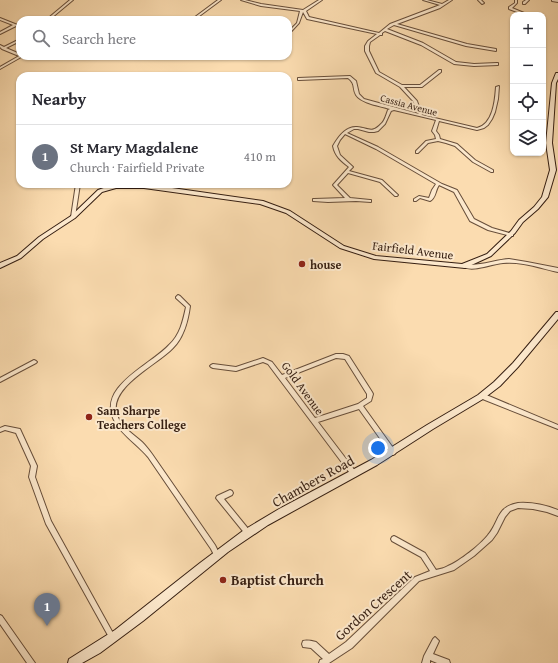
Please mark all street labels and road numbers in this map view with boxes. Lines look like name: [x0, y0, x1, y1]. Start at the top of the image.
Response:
street label: Cassia Avenue: [379, 90, 440, 120]
street label: Fairfield Avenue: [372, 237, 455, 263]
street label: Gold Avenue: [278, 358, 328, 419]
street label: Chambers Road: [268, 450, 358, 512]
street label: Gordon Crescent: [330, 565, 416, 645]

